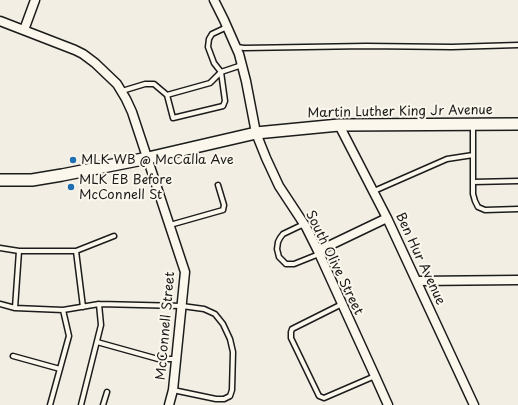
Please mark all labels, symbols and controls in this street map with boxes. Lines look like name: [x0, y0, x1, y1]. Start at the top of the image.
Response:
street label: Martin Luther King Jr Avenue: [307, 103, 493, 121]
place label: MLK WB @ McCalla Ave: [81, 152, 234, 168]
marker: MLK WB @ McCalla Ave: [68, 155, 78, 165]
place label: MLK EB Before McConnell St: [79, 172, 172, 203]
marker: MLK EB Before McConnell St: [66, 182, 76, 192]
street label: South Olive Street: [302, 208, 366, 318]
street label: Ben Hur Avenue: [392, 210, 448, 308]
street label: McConnell Street: [153, 271, 179, 381]

